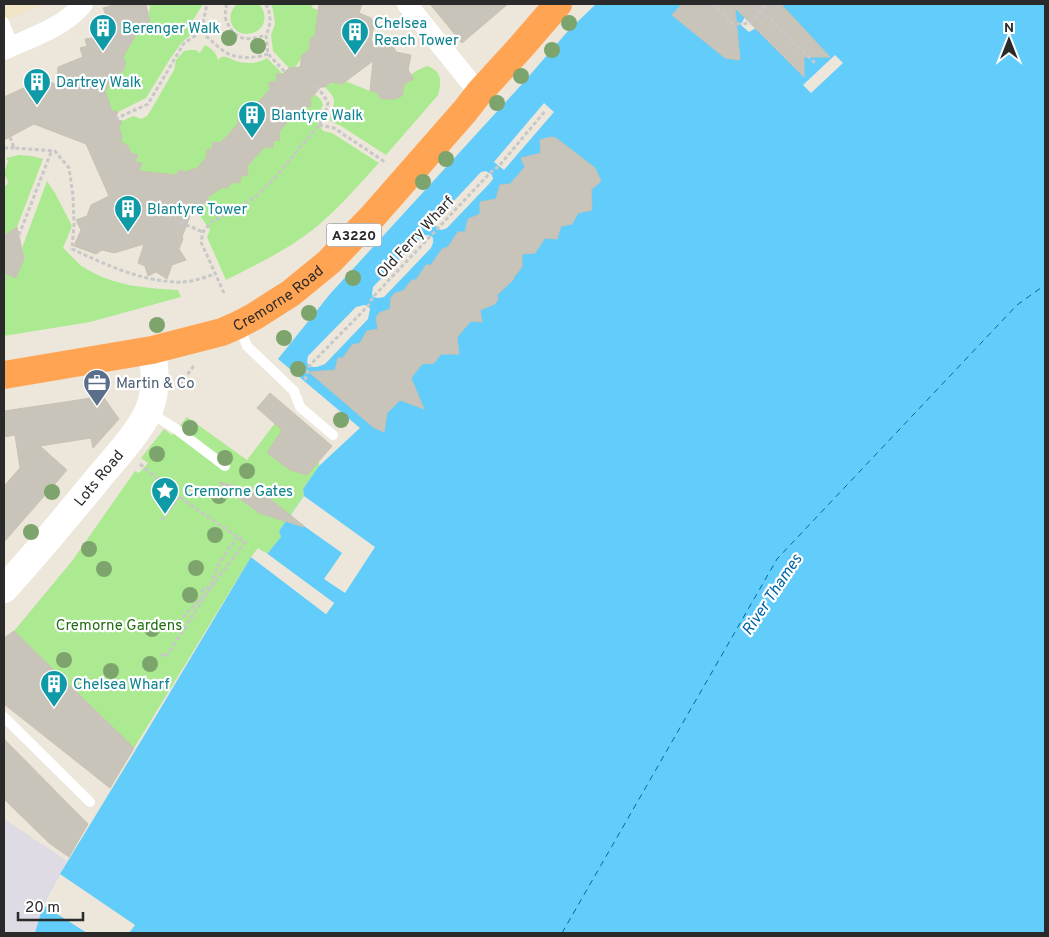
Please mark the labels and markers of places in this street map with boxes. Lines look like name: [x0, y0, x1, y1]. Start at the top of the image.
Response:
building icon: Berenger Walk: [88, 13, 118, 52]
place label: Chelsea Reach Tower: [374, 15, 459, 51]
building icon: Chelsea Reach Tower: [340, 17, 370, 56]
place label: Berenger Walk: [122, 20, 220, 39]
building icon: Dartrey Walk: [22, 67, 52, 106]
place label: Dartrey Walk: [56, 74, 142, 93]
building icon: Blantyre Walk: [237, 100, 267, 139]
place label: Blantyre Walk: [271, 107, 363, 126]
building icon: Blantyre Tower: [113, 194, 143, 233]
place label: Blantyre Tower: [147, 201, 247, 220]
office icon: Martin & Co: [82, 368, 112, 407]
place label: Martin & Co: [116, 375, 195, 394]
place icon: Cremorne Gates: [150, 476, 180, 515]
place label: Cremorne Gates: [184, 483, 293, 502]
building icon: Chelsea Wharf: [39, 669, 69, 708]
place label: Chelsea Wharf: [73, 676, 170, 695]

